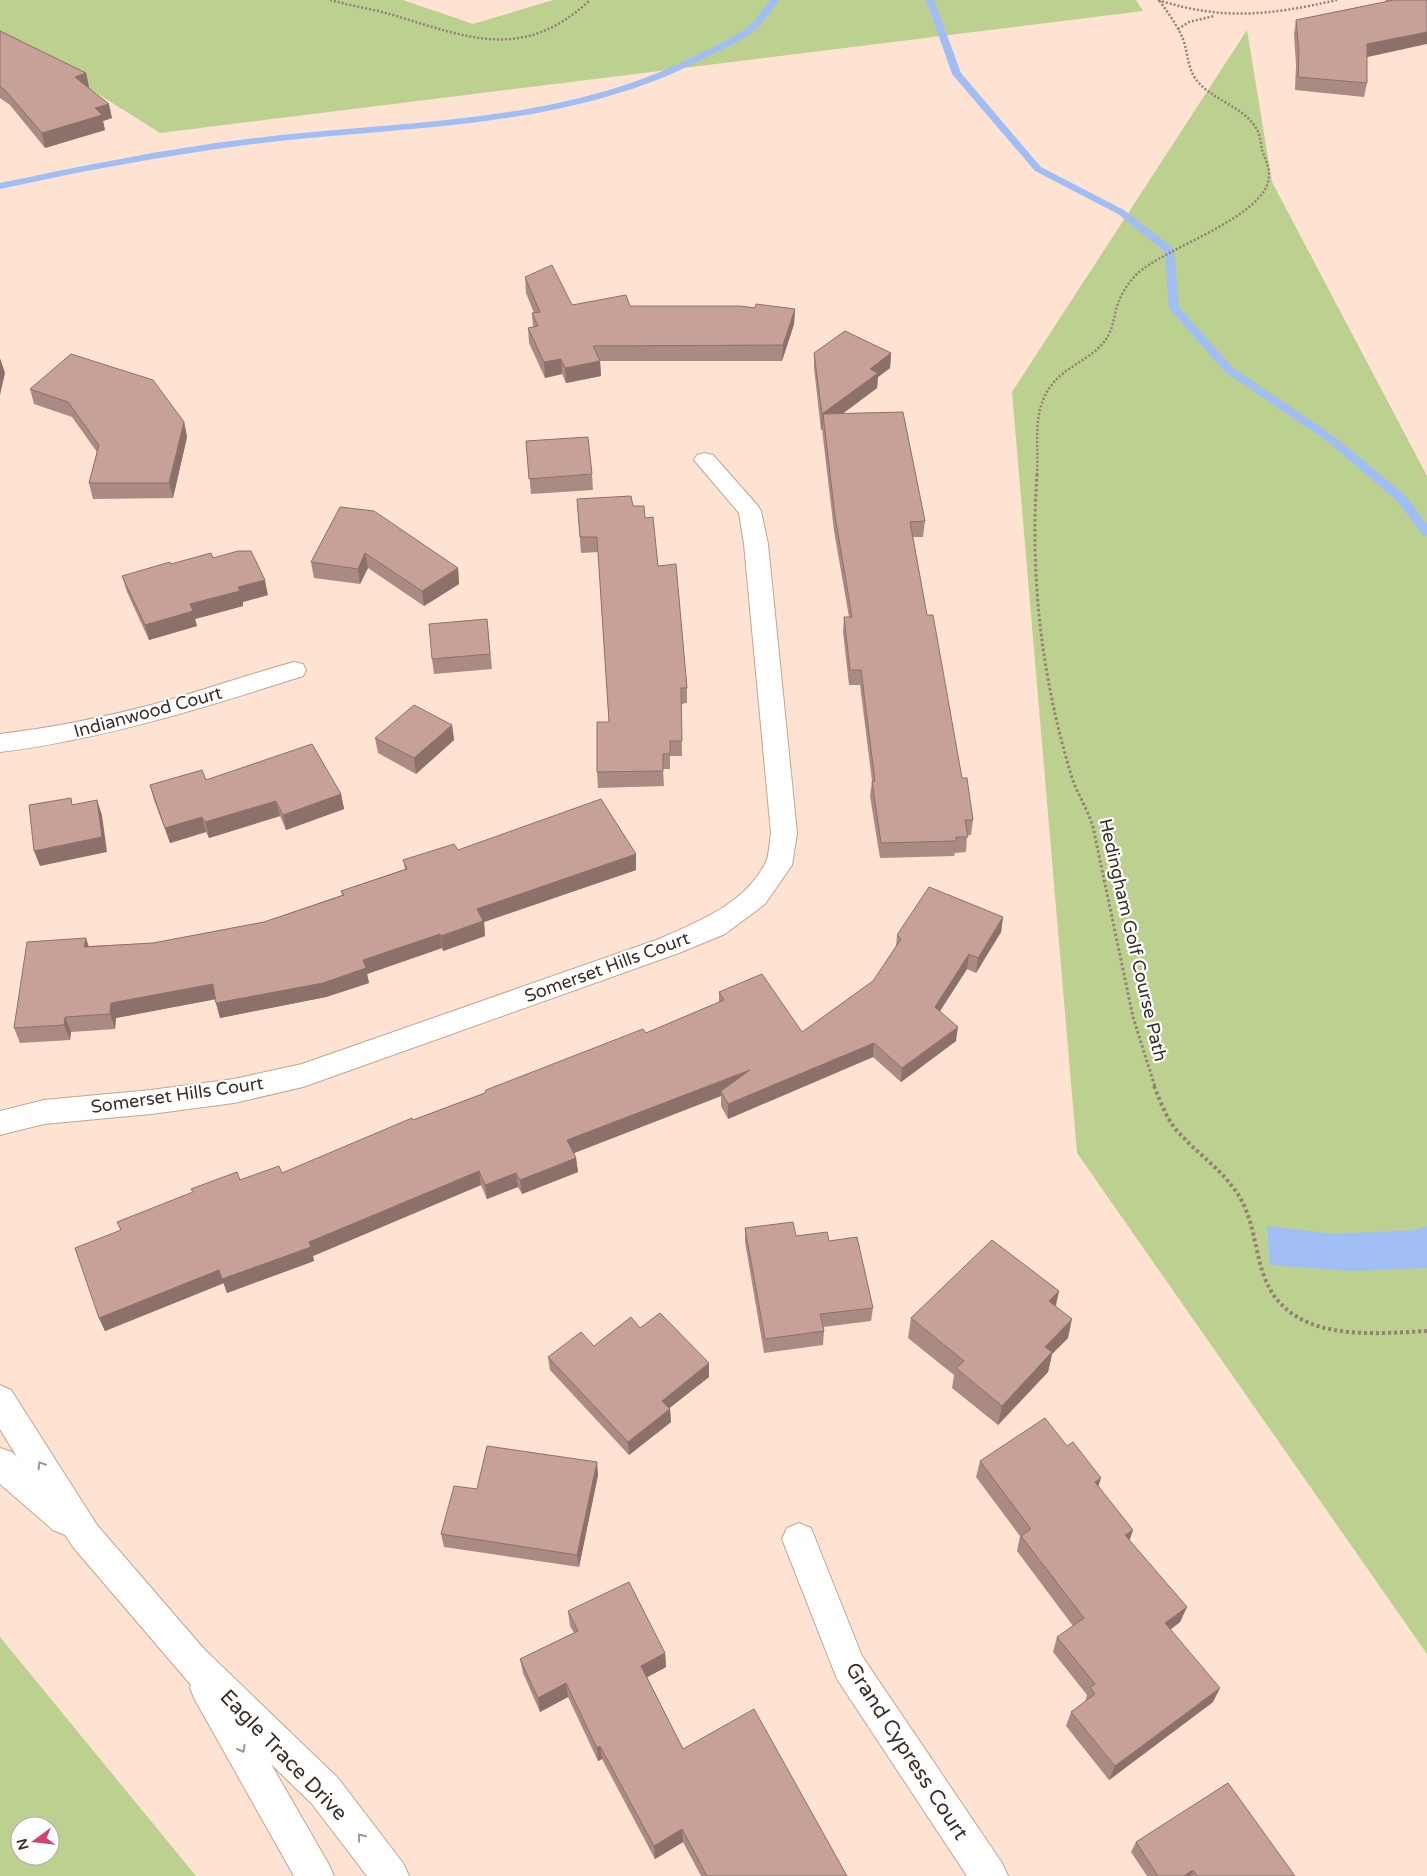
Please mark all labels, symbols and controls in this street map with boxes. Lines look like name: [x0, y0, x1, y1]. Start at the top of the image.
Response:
street label: Indianwood Court: [71, 682, 225, 742]
street label: Hedingham Golf Course Path: [1094, 816, 1172, 1064]
street label: Somerset Hills Court: [521, 927, 693, 1007]
street label: Somerset Hills Court: [89, 1072, 265, 1118]
one-way arrow: [38, 1461, 47, 1470]
street label: Grand Cypress Court: [840, 1658, 973, 1845]
street label: Eagle Trace Drive: [215, 1685, 353, 1826]
one-way arrow: [236, 1743, 246, 1752]
north arrow: [10, 1816, 60, 1866]
one-way arrow: [358, 1834, 366, 1843]
text: N: [13, 1837, 33, 1852]

